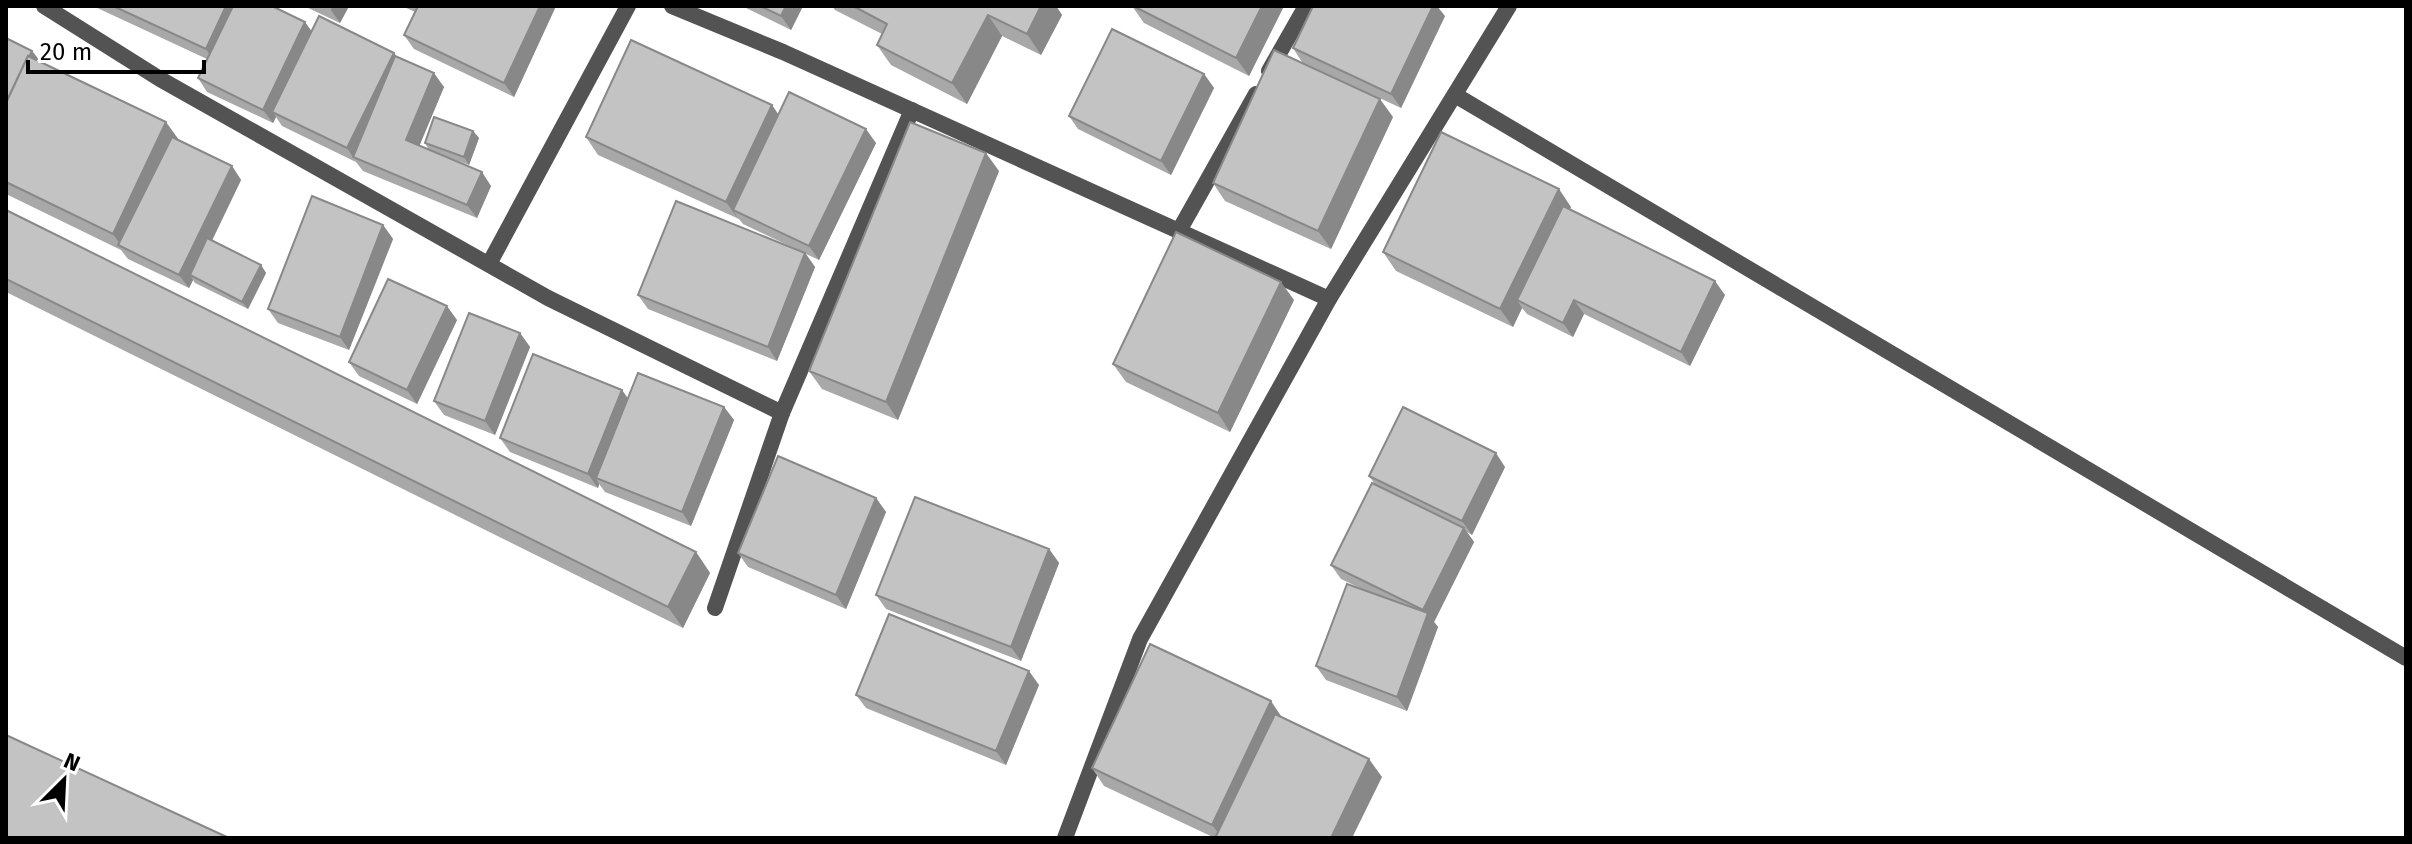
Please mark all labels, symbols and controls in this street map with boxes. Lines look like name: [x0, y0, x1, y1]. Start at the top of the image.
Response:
scale bar: [28, 24, 204, 74]
text: 20 m: [40, 38, 92, 66]
north arrow: [24, 740, 104, 820]
text: N: [60, 747, 84, 777]

